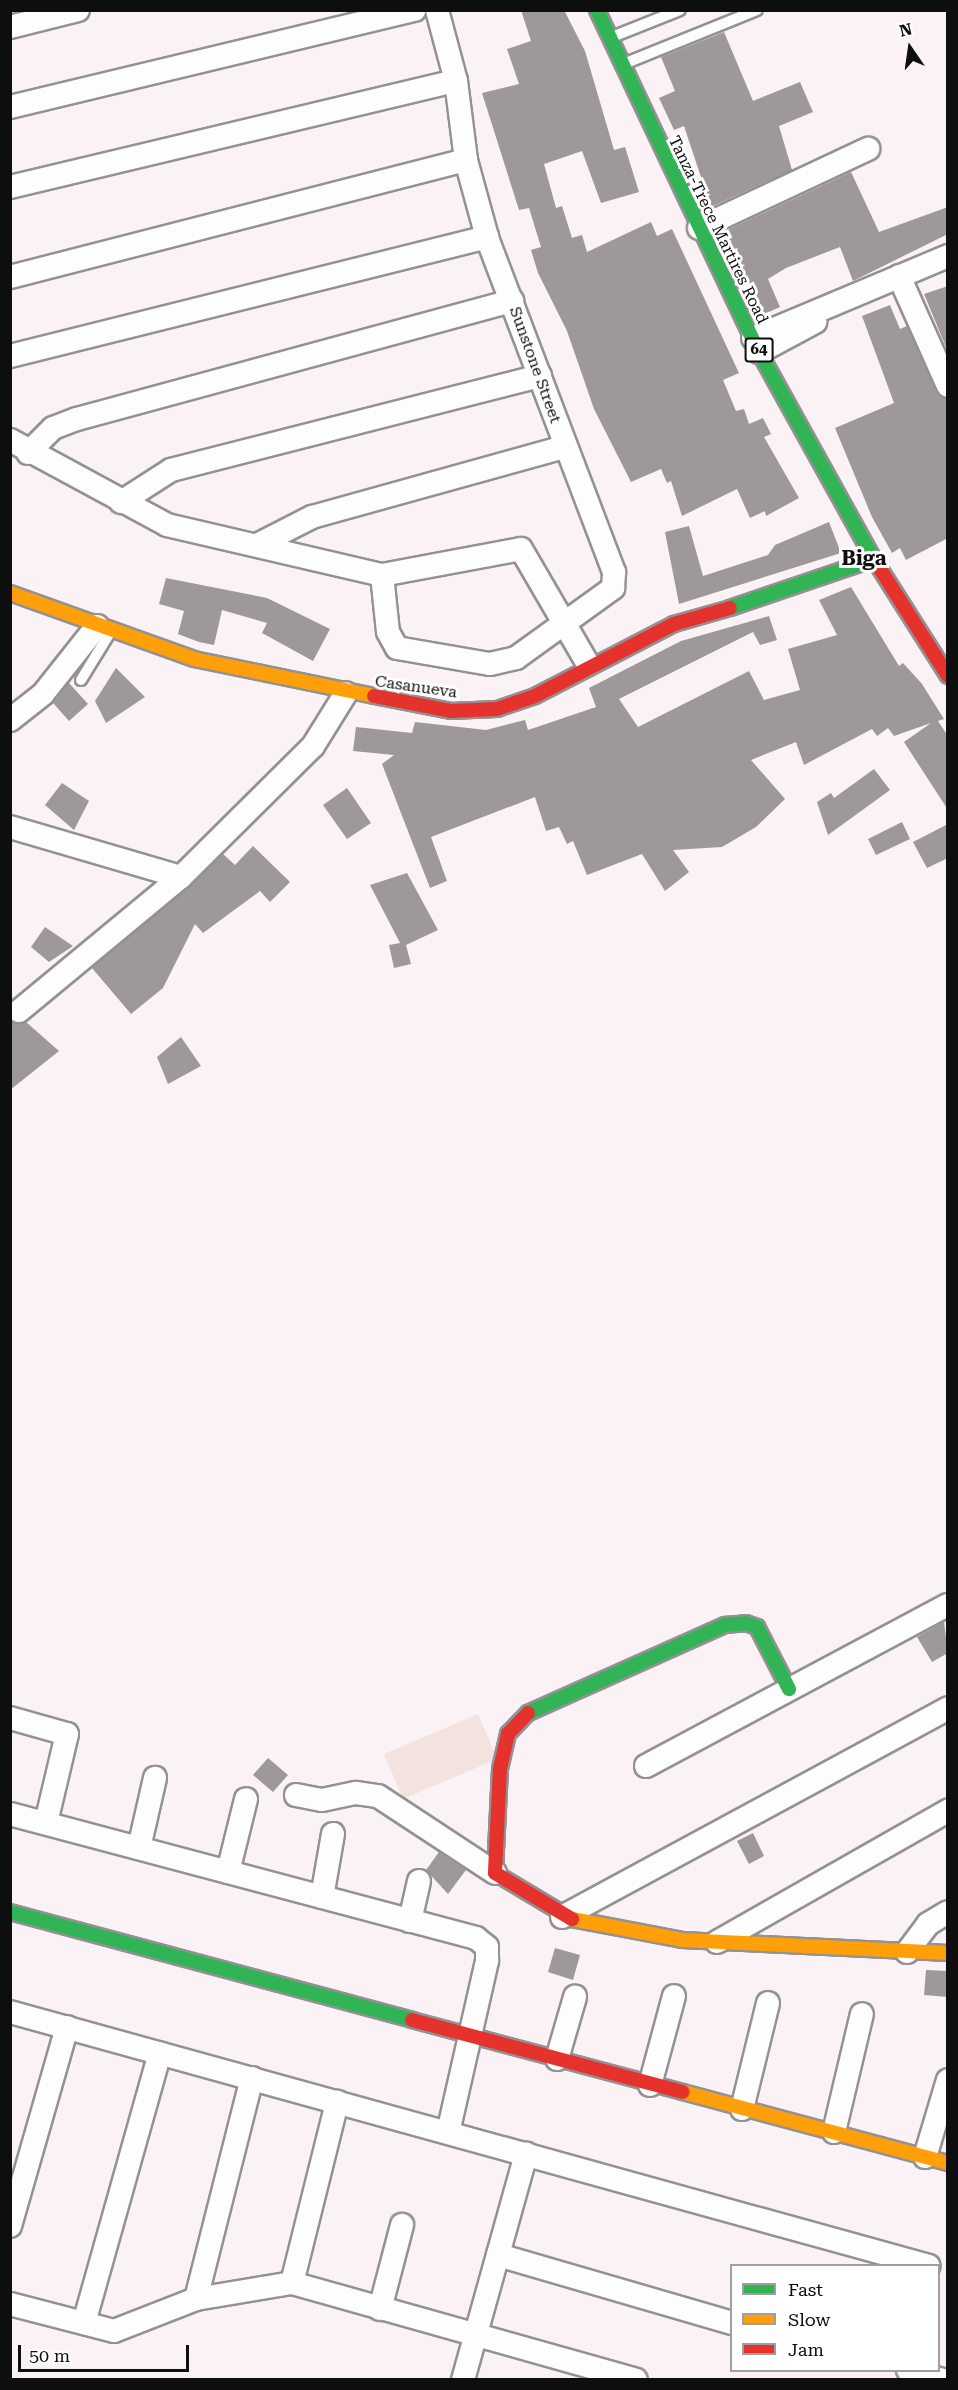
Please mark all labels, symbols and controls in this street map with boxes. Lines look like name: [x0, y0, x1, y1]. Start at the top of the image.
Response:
north arrow: [880, 18, 940, 78]
text: N: [898, 19, 914, 41]
street label: Tanza-Trece Martires Road: [664, 133, 772, 327]
street label: Sunstone Street: [505, 304, 565, 426]
road number: 64: [744, 338, 774, 362]
district label: Biga: [842, 546, 886, 570]
street label: Casanueva: [374, 672, 458, 702]
legend: [730, 2264, 940, 2372]
text: Fast: [788, 2279, 823, 2300]
text: Slow: [788, 2309, 830, 2330]
scale bar: [21, 2333, 192, 2371]
text: Jam: [788, 2339, 824, 2360]
text: 50 m: [29, 2345, 70, 2366]

